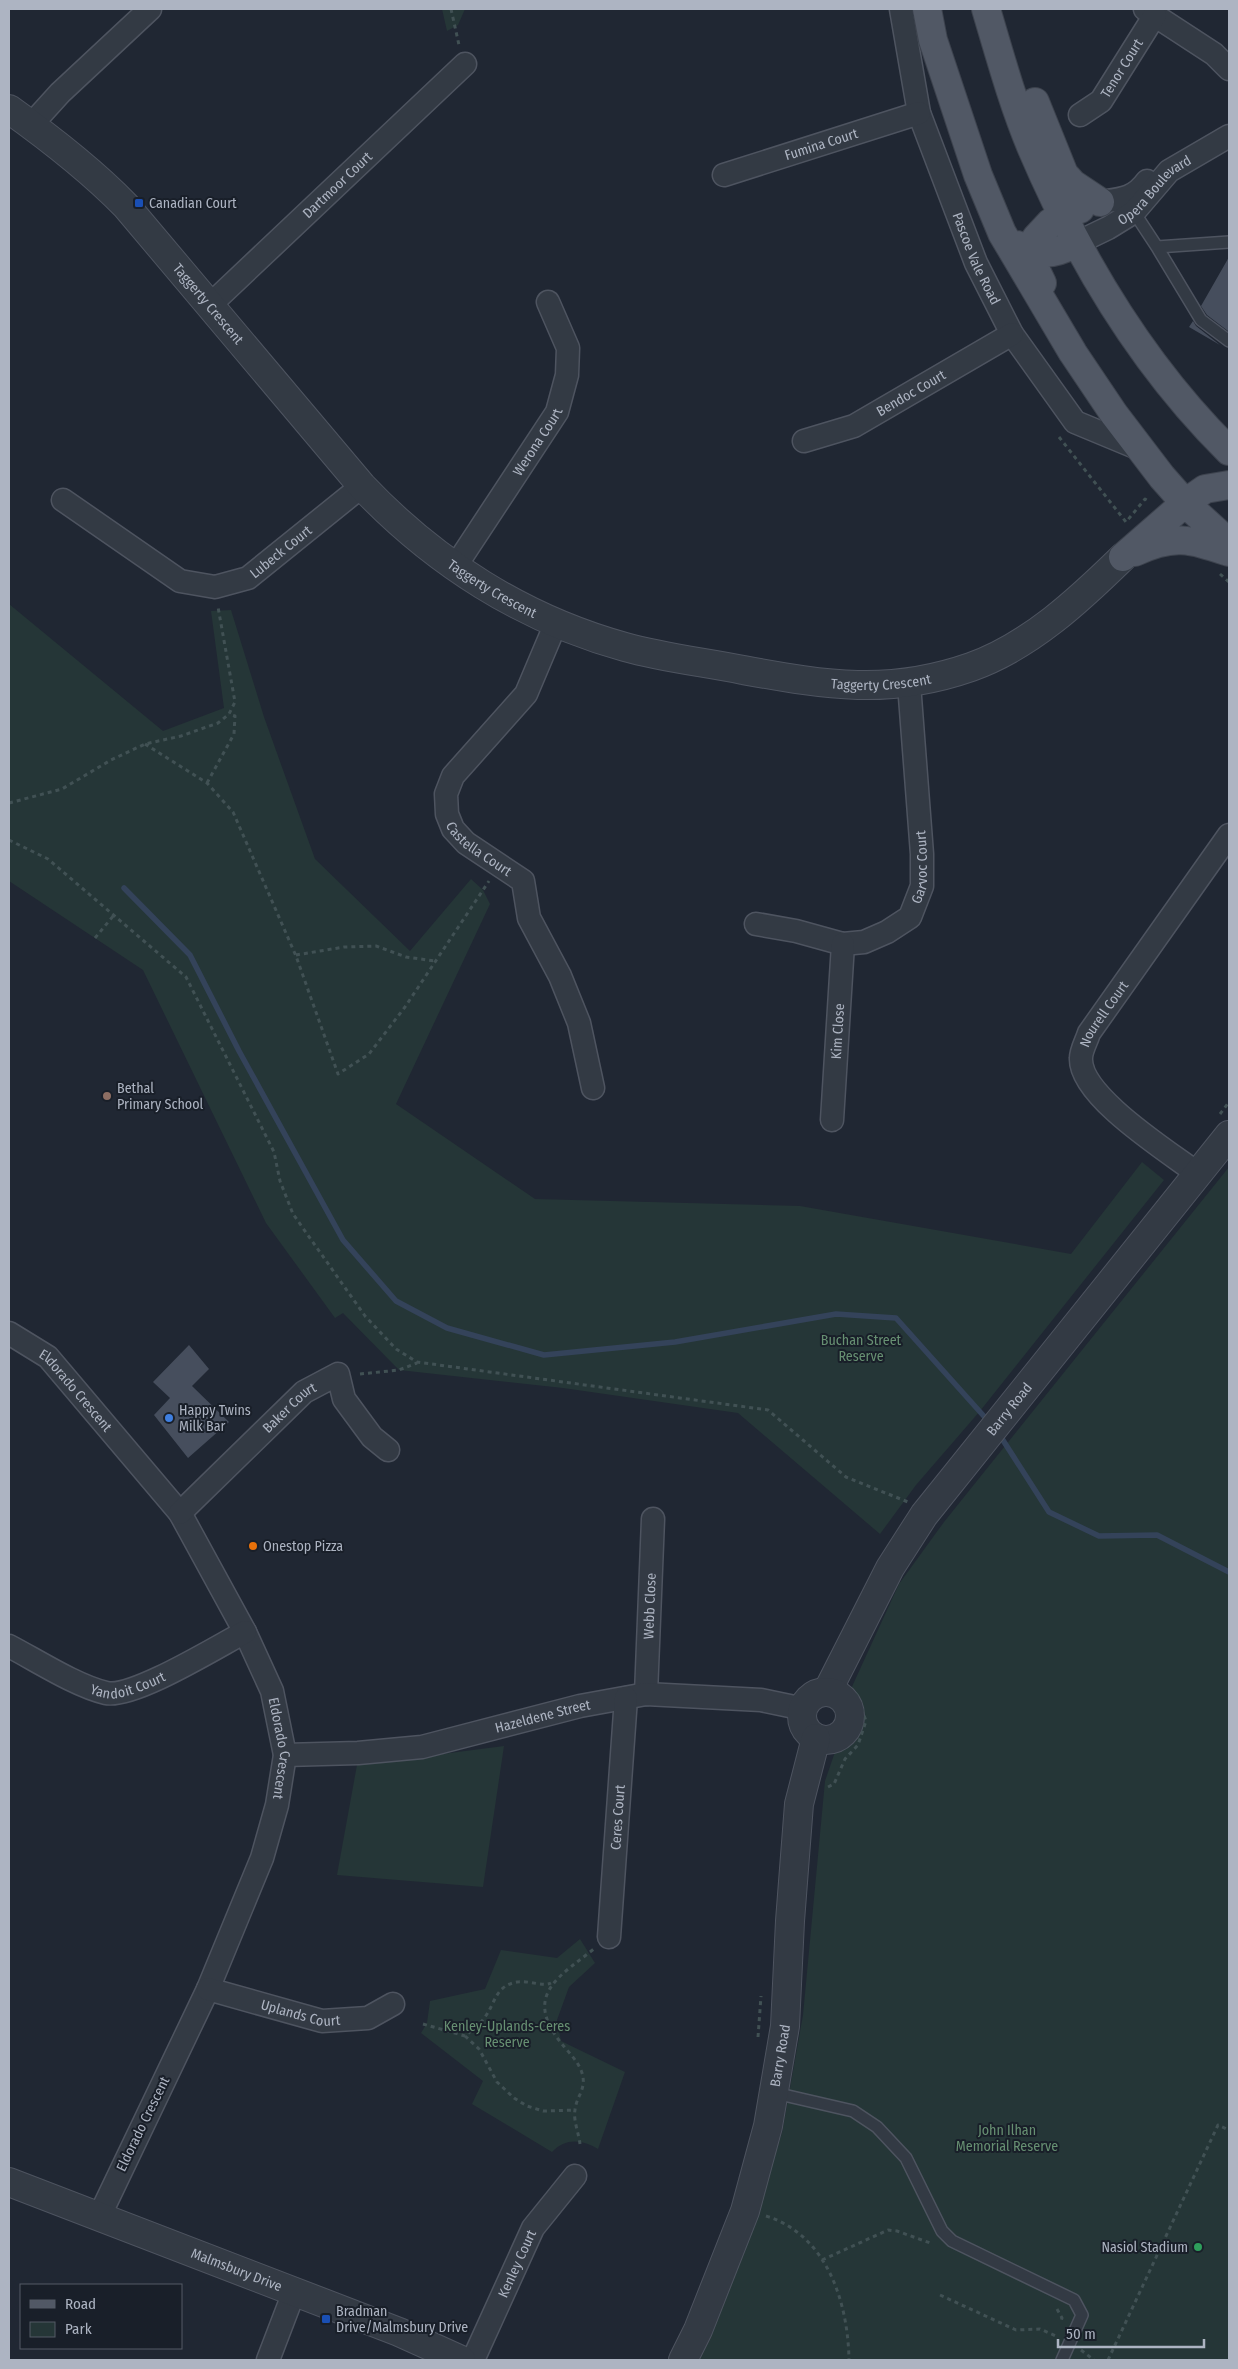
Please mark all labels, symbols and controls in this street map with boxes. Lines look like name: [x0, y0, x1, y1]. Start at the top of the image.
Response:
street label: Tenor Court: [1097, 35, 1147, 101]
street label: Fumina Court: [782, 124, 860, 164]
street label: Dartmoor Court: [299, 148, 376, 222]
street label: Opera Boulevard: [1114, 152, 1194, 229]
place label: Canadian Court: [149, 195, 237, 212]
marker: Canadian Court: [133, 197, 145, 209]
street label: Pascoe Vale Road: [949, 210, 1004, 307]
street label: Taggerty Crescent: [170, 260, 247, 348]
street label: Bendoc Court: [873, 366, 949, 420]
street label: Werona Court: [509, 406, 566, 479]
street label: Lubeck Court: [246, 521, 315, 582]
street label: Taggerty Crescent: [445, 556, 540, 622]
street label: Taggerty Crescent: [830, 670, 933, 694]
street label: Castella Court: [442, 819, 515, 880]
street label: Garvoc Court: [908, 829, 931, 906]
street label: Nourell Court: [1076, 977, 1132, 1050]
street label: Kim Close: [827, 1003, 848, 1060]
place label: Bethal Primary School: [117, 1080, 204, 1113]
marker: Bethal Primary School: [101, 1090, 113, 1102]
park label: Buchan Street Reserve: [821, 1332, 902, 1365]
street label: Eldorado Crescent: [36, 1345, 116, 1435]
street label: Baker Court: [259, 1379, 319, 1436]
street label: Barry Road: [983, 1379, 1035, 1439]
place label: Happy Twins Milk Bar: [179, 1402, 251, 1435]
marker: Happy Twins Milk Bar: [163, 1412, 175, 1424]
place label: Onestop Pizza: [263, 1538, 343, 1555]
marker: Onestop Pizza: [247, 1540, 259, 1552]
street label: Webb Close: [640, 1572, 659, 1640]
street label: Yandoit Court: [88, 1668, 168, 1702]
street label: Eldorado Crescent: [265, 1696, 294, 1801]
street label: Hazeldene Street: [493, 1696, 592, 1736]
street label: Ceres Court: [607, 1784, 628, 1851]
street label: Uplands Court: [259, 1996, 341, 2030]
park label: Kenley-Uplands-Ceres Reserve: [444, 2018, 570, 2051]
street label: Barry Road: [766, 2023, 794, 2088]
street label: Eldorado Crescent: [113, 2073, 173, 2174]
park label: John Ilhan Memorial Reserve: [956, 2122, 1058, 2155]
street label: Kenley Court: [494, 2227, 540, 2300]
place label: Nasiol Stadium: [1101, 2239, 1188, 2256]
marker: Nasiol Stadium: [1192, 2241, 1204, 2253]
street label: Malmsbury Drive: [189, 2244, 285, 2295]
legend: [20, 2284, 182, 2349]
text: Road: [65, 2295, 96, 2313]
place label: Bradman Drive/Malmsbury Drive: [336, 2303, 468, 2336]
marker: Bradman Drive/Malmsbury Drive: [320, 2313, 332, 2325]
scale bar: [1058, 2316, 1204, 2348]
text: Park: [65, 2320, 92, 2338]
text: 50 m: [1066, 2325, 1096, 2343]

